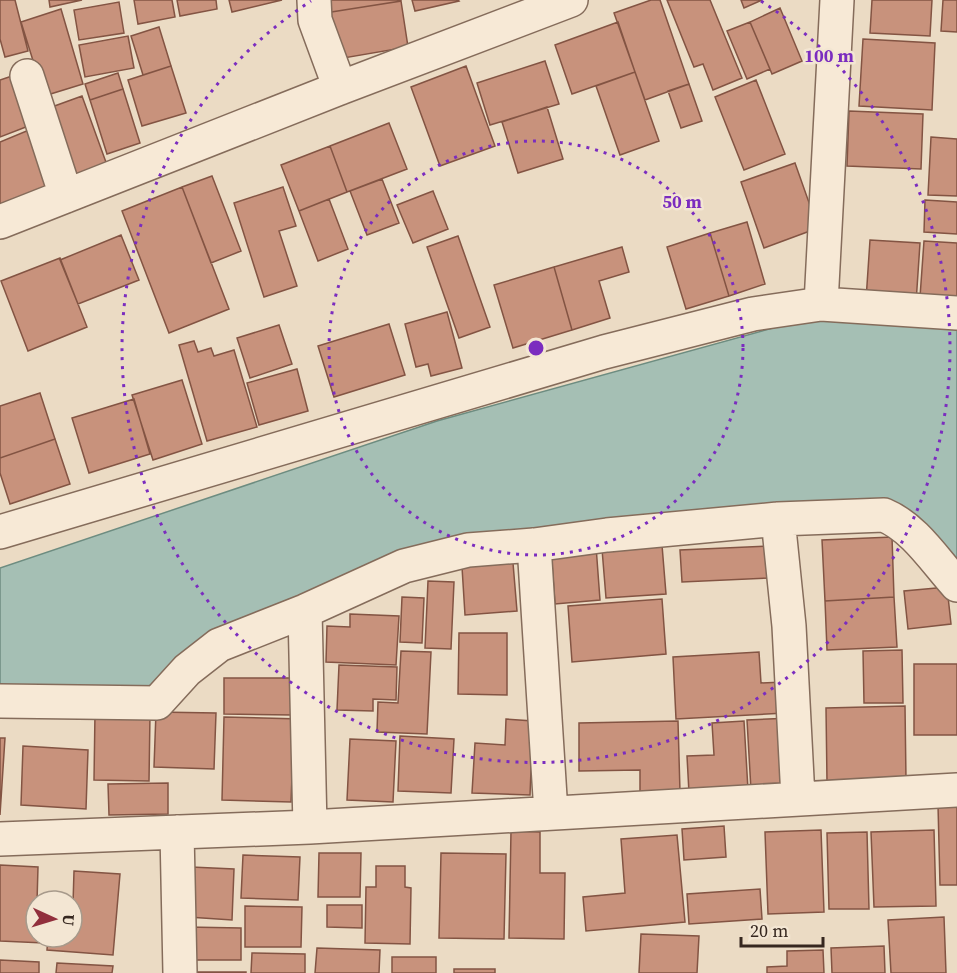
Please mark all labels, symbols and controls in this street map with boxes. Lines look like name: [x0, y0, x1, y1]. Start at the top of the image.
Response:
text: 100 m: [804, 43, 854, 68]
text: 50 m: [662, 189, 702, 214]
centre of rings: [526, 338, 546, 358]
north arrow: [24, 889, 84, 949]
scale bar: [741, 910, 824, 948]
text: U: [58, 913, 80, 927]
text: 20 m: [750, 918, 788, 943]

